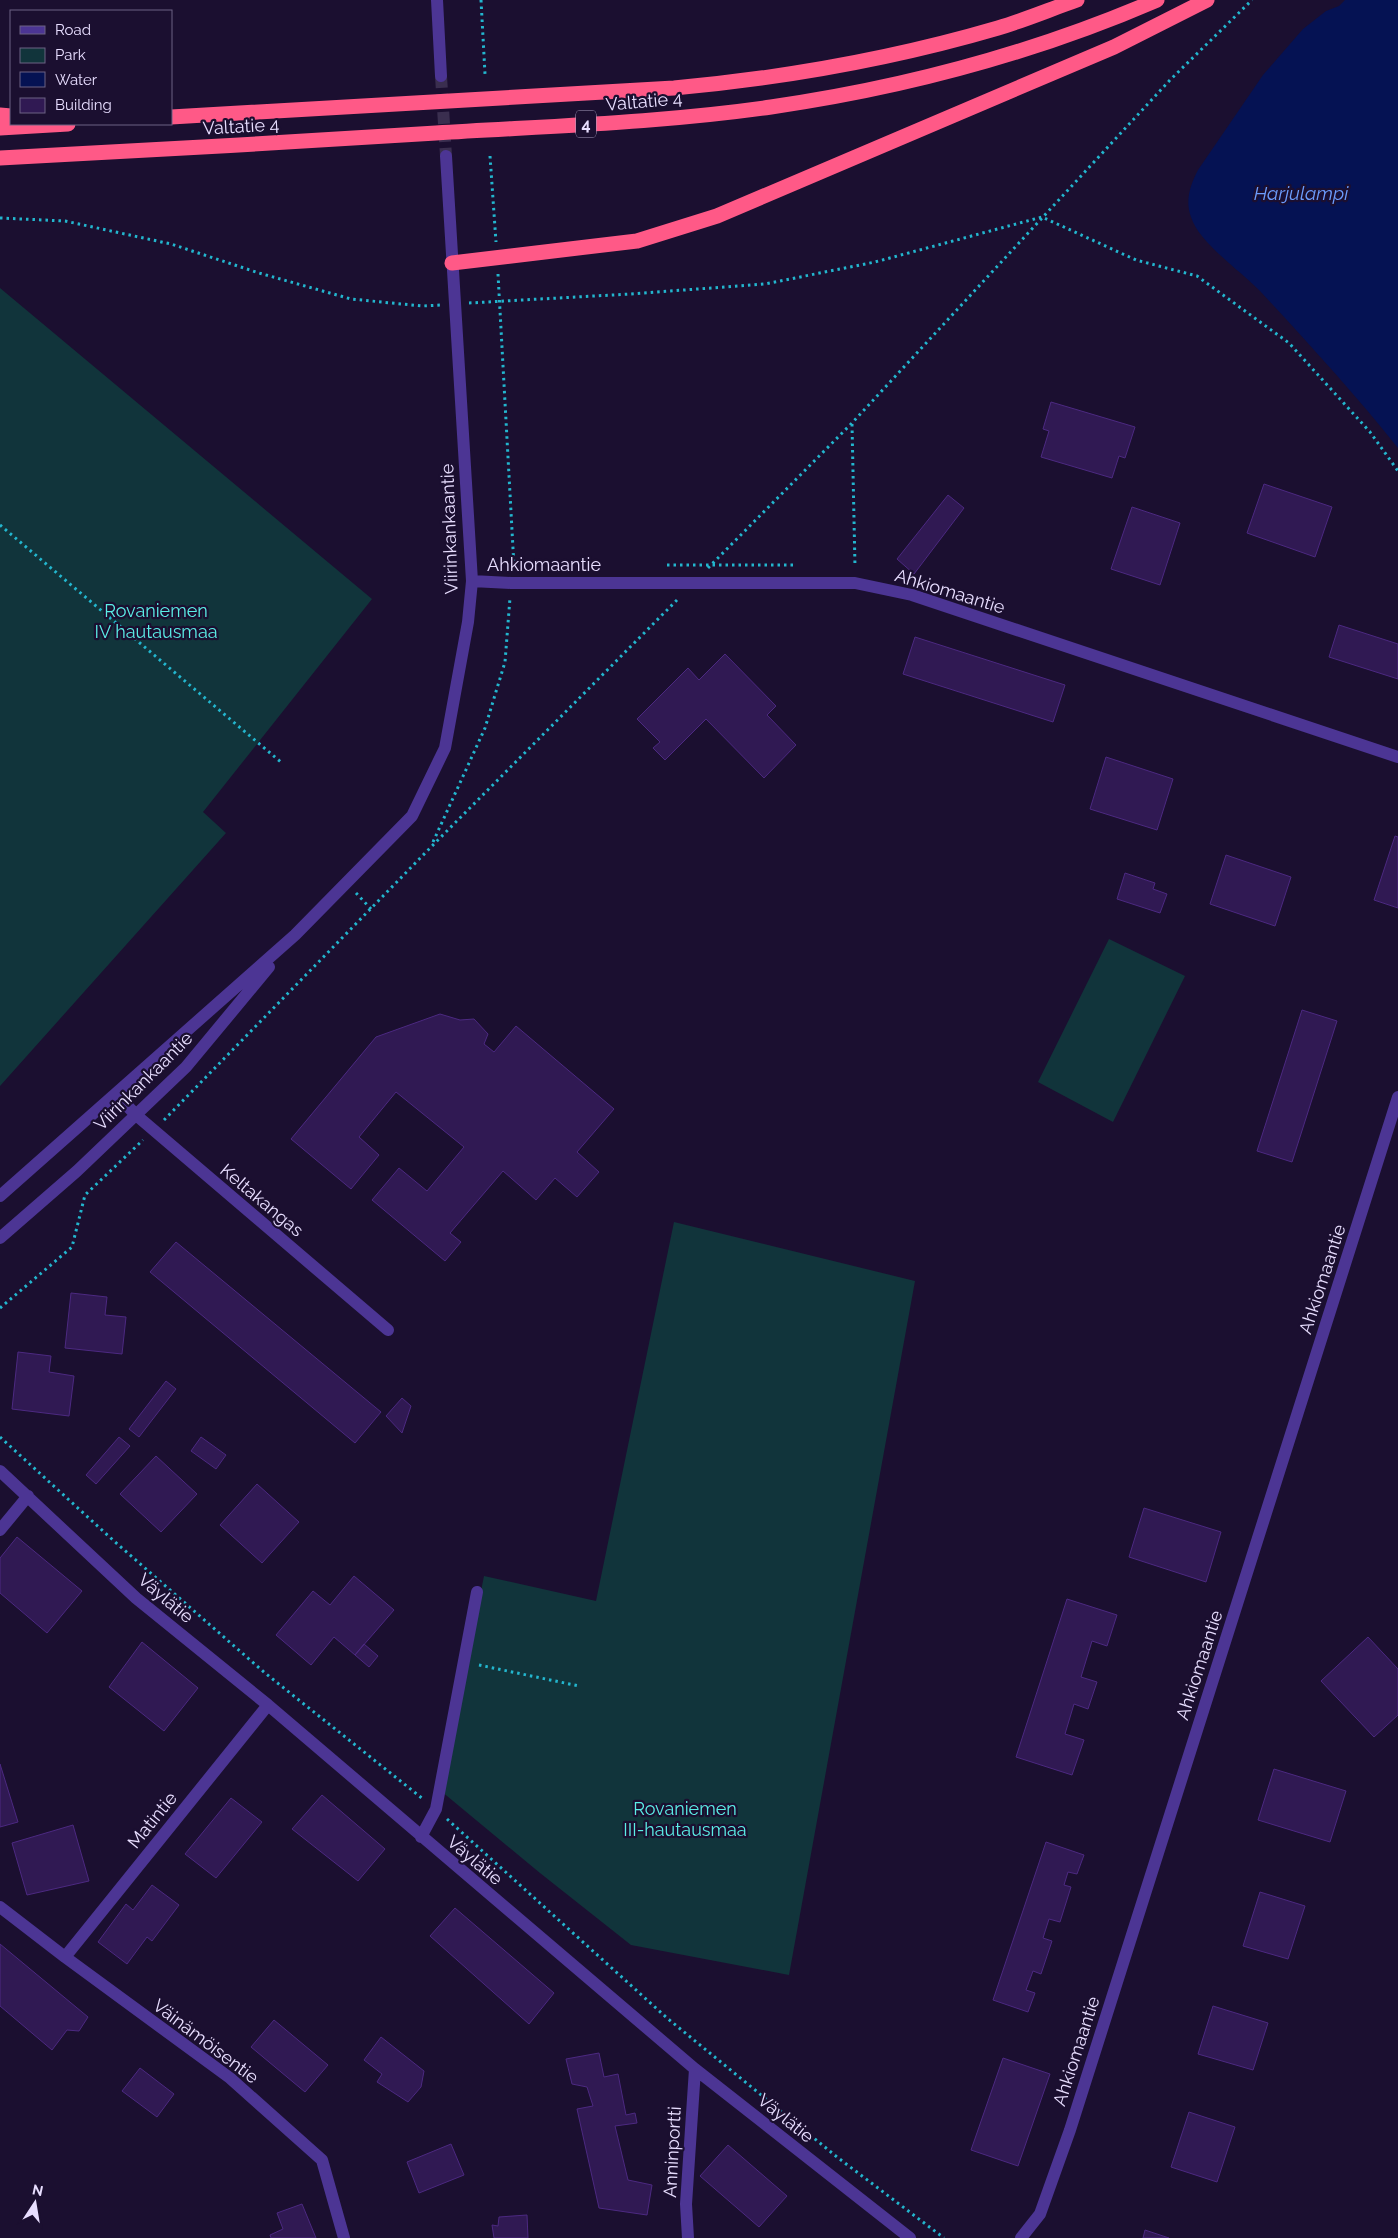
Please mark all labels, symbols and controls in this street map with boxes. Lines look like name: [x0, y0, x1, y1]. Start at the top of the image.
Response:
legend: [10, 10, 172, 125]
text: Road: [55, 21, 91, 39]
text: Park: [55, 46, 86, 64]
text: Water: [55, 71, 98, 89]
street label: Valtatie 4: [605, 87, 683, 115]
text: Building: [55, 96, 112, 114]
road number: 4: [576, 110, 596, 138]
street label: Valtatie 4: [202, 113, 280, 138]
water label: Harjulampi: [1254, 182, 1349, 204]
street label: Viirinkankaantie: [436, 463, 462, 595]
street label: Ahkiomaantie: [487, 554, 601, 575]
street label: Ahkiomaantie: [892, 564, 1008, 618]
park label: Rovaniemen IV hautausmaa: [94, 600, 218, 642]
street label: Viirinkankaantie: [89, 1027, 197, 1135]
street label: Keltakangas: [216, 1159, 308, 1241]
street label: Ahkiomaantie: [1294, 1221, 1350, 1336]
street label: Väylätie: [134, 1569, 198, 1627]
street label: Ahkiomaantie: [1171, 1607, 1227, 1722]
street label: Matintie: [123, 1787, 181, 1852]
park label: Rovaniemen III-hautausmaa: [623, 1798, 747, 1840]
street label: Väylätie: [443, 1831, 507, 1889]
street label: Ahkiomaantie: [1048, 1993, 1104, 2108]
street label: Väinämöisentie: [149, 1994, 263, 2088]
street label: Väylätie: [754, 2089, 818, 2147]
street label: Anninportti: [659, 2106, 685, 2198]
north arrow: [10, 2178, 60, 2228]
text: N: [31, 2181, 45, 2199]

